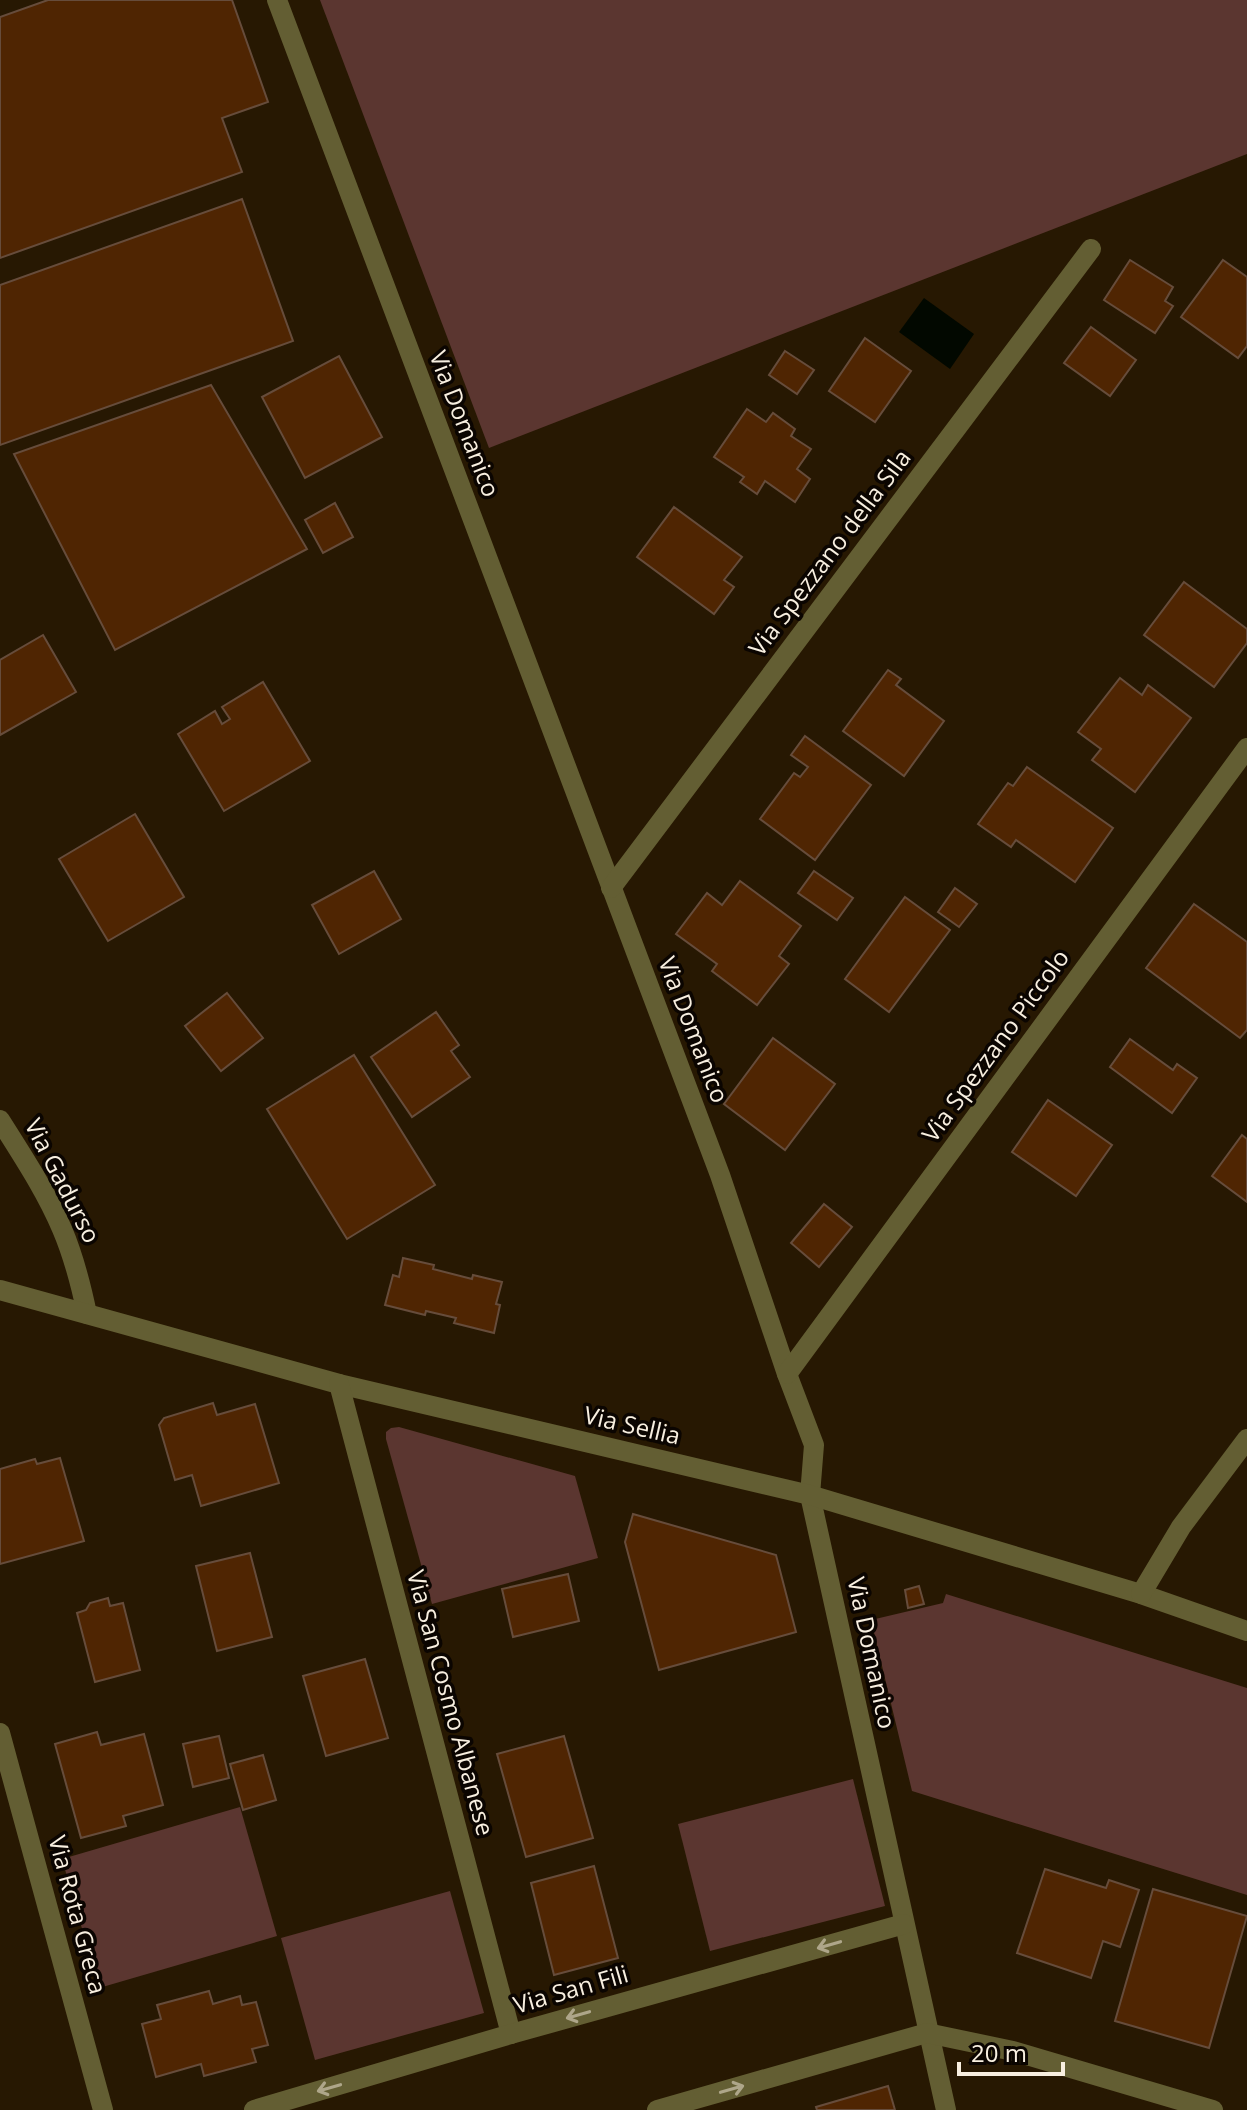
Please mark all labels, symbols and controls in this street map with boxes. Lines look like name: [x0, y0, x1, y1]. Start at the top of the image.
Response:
street label: Via Domanico: [422, 346, 508, 501]
street label: Via Spezzano della Sila: [740, 442, 917, 662]
street label: Via Spezzano Piccolo: [914, 942, 1076, 1148]
street label: Via Domanico: [651, 952, 737, 1107]
street label: Via Gadurso: [18, 1112, 109, 1248]
street label: Via Sellia: [581, 1397, 684, 1452]
street label: Via San Cosmo Albanese: [400, 1566, 503, 1839]
street label: Via Domanico: [840, 1574, 905, 1731]
street label: Via Rota Greca: [41, 1832, 115, 1998]
one-way arrow: [816, 1939, 842, 1954]
street label: Via San Fili: [509, 1956, 632, 2021]
one-way arrow: [566, 2009, 592, 2024]
scale bar: [959, 2026, 1063, 2076]
text: 20 m: [971, 2036, 1027, 2069]
one-way arrow: [719, 2080, 745, 2095]
one-way arrow: [316, 2081, 342, 2096]

